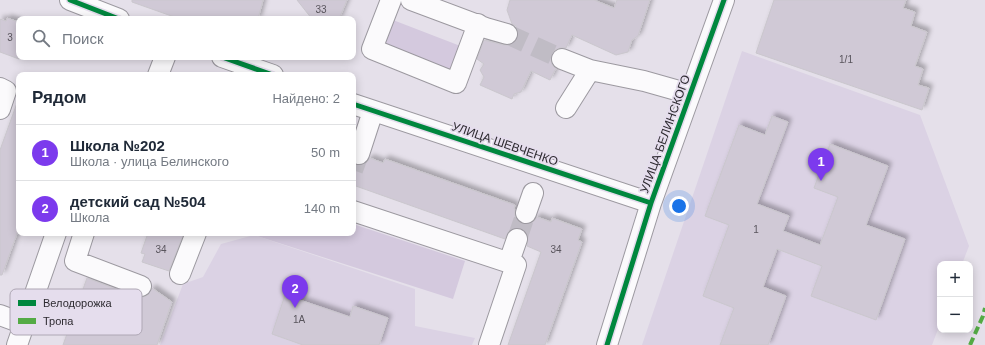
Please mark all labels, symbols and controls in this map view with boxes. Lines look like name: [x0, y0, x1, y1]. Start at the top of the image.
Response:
house number: 33: [315, 4, 327, 15]
search box: [16, 16, 356, 60]
icon: search: [30, 27, 52, 49]
text: Поиск: [62, 30, 104, 47]
house number: 3: [7, 32, 13, 43]
house number: 1/1: [839, 54, 853, 65]
street label: УЛИЦА БЕЛИНСКОГО: [637, 73, 693, 195]
text: Рядом: [32, 88, 87, 107]
text: Найдено: 2: [272, 91, 340, 106]
street label: УЛИЦА ШЕВЧЕНКО: [450, 119, 560, 169]
text: Школа №202: [70, 137, 165, 154]
text: 1: [41, 145, 49, 160]
text: 50 m: [311, 145, 340, 160]
pin: 1: [808, 148, 834, 181]
text: Школа · улица Белинского: [70, 154, 229, 169]
text: детский сад №504: [70, 193, 206, 210]
your location: [669, 196, 689, 216]
text: 2: [41, 201, 49, 216]
text: 140 m: [304, 201, 340, 216]
text: Школа: [70, 210, 110, 225]
house number: 1: [753, 224, 759, 235]
house number: 34: [155, 244, 167, 255]
house number: 34: [550, 244, 562, 255]
map controls: [937, 261, 973, 333]
button: +: [937, 261, 973, 297]
pin: 2: [282, 275, 308, 308]
legend: [10, 289, 142, 335]
text: Велодорожка: [43, 297, 113, 309]
button: −: [937, 297, 973, 333]
house number: 1А: [293, 314, 305, 325]
text: Тропа: [43, 315, 74, 327]

